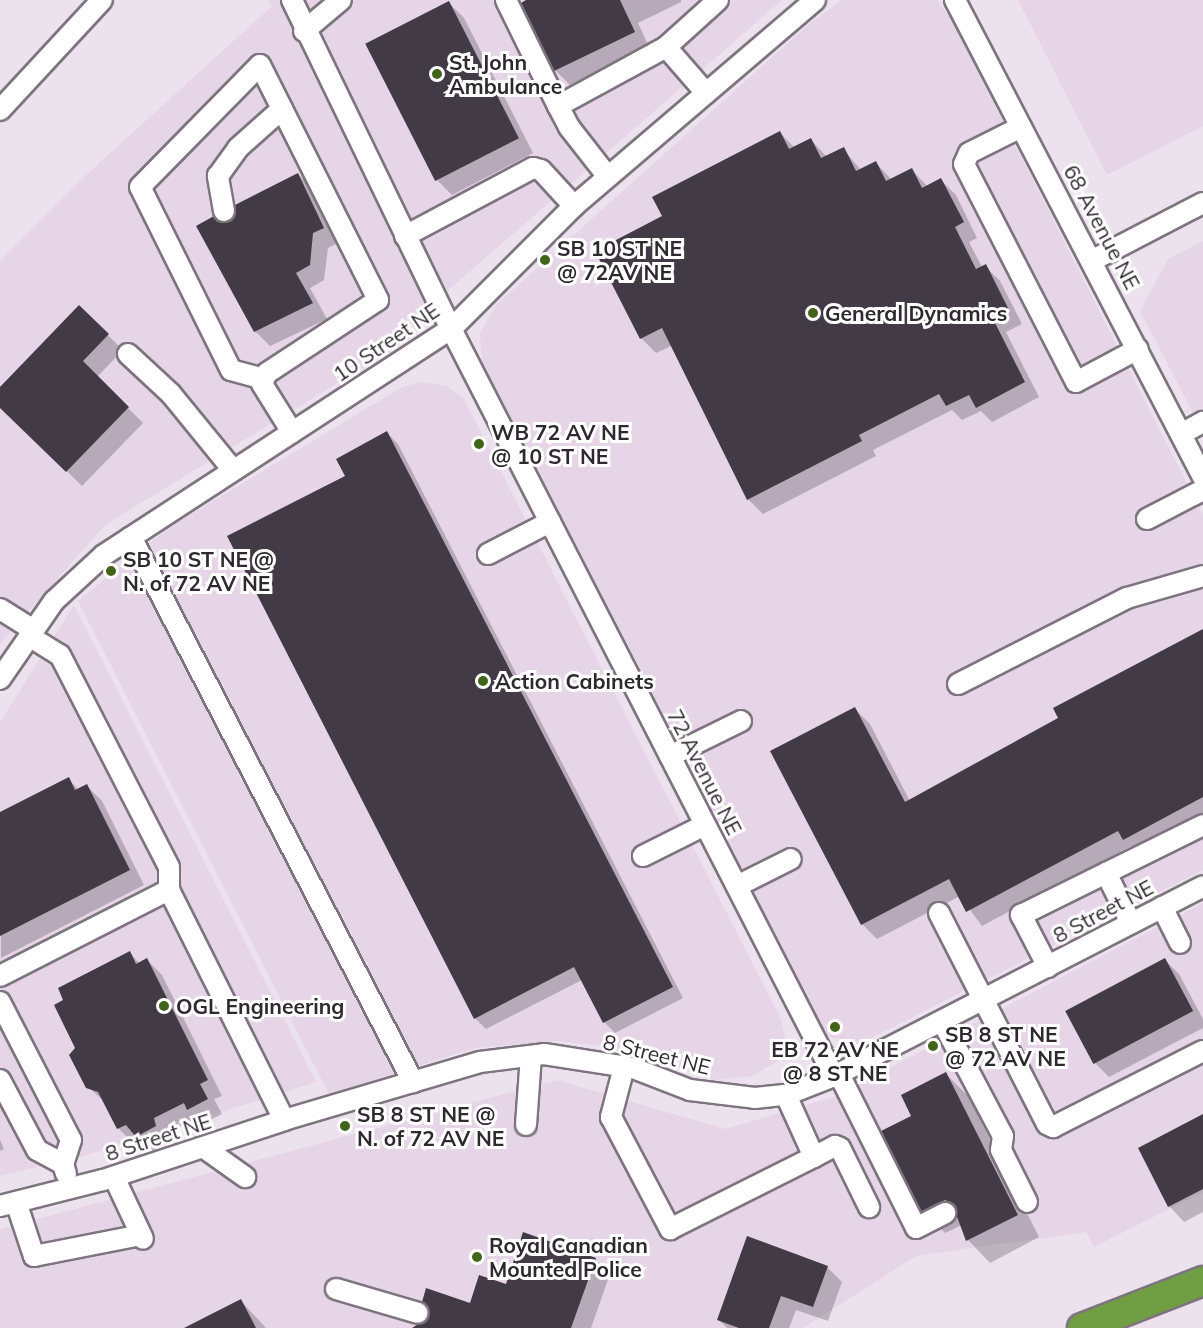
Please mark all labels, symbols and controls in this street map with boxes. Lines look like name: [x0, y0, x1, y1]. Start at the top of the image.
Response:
place label: St. John Ambulance: [449, 49, 562, 99]
marker: St. John Ambulance: [430, 67, 444, 81]
street label: 68 Avenue NE: [1059, 160, 1145, 294]
place label: SB 10 ST NE @ 72AV NE: [557, 235, 682, 285]
marker: SB 10 ST NE @ 72AV NE: [538, 253, 552, 267]
street label: 10 Street NE: [328, 297, 444, 387]
place label: General Dynamics: [825, 300, 1007, 326]
marker: General Dynamics: [806, 306, 820, 320]
place label: WB 72 AV NE @ 10 ST NE: [491, 419, 629, 469]
marker: WB 72 AV NE @ 10 ST NE: [472, 437, 486, 451]
place label: SB 10 ST NE @ N. of 72 AV NE: [123, 546, 274, 596]
marker: SB 10 ST NE @ N. of 72 AV NE: [104, 564, 118, 578]
place label: Action Cabinets: [495, 668, 654, 694]
marker: Action Cabinets: [476, 674, 490, 688]
street label: 72 Avenue NE: [663, 705, 747, 839]
street label: 8 Street NE: [1049, 874, 1157, 948]
place label: OGL Engineering: [176, 993, 344, 1019]
marker: OGL Engineering: [157, 999, 171, 1013]
marker: EB 72 AV NE @ 8 ST NE: [828, 1020, 842, 1034]
place label: SB 8 ST NE @ 72 AV NE: [945, 1021, 1066, 1071]
street label: 8 Street NE: [601, 1029, 713, 1079]
place label: EB 72 AV NE @ 8 ST NE: [771, 1036, 899, 1086]
marker: SB 8 ST NE @ 72 AV NE: [926, 1039, 940, 1053]
place label: SB 8 ST NE @ N. of 72 AV NE: [357, 1101, 504, 1151]
street label: 8 Street NE: [102, 1108, 214, 1166]
marker: SB 8 ST NE @ N. of 72 AV NE: [338, 1119, 352, 1133]
place label: Royal Canadian Mounted Police: [489, 1232, 648, 1282]
marker: Royal Canadian Mounted Police: [470, 1250, 484, 1264]

